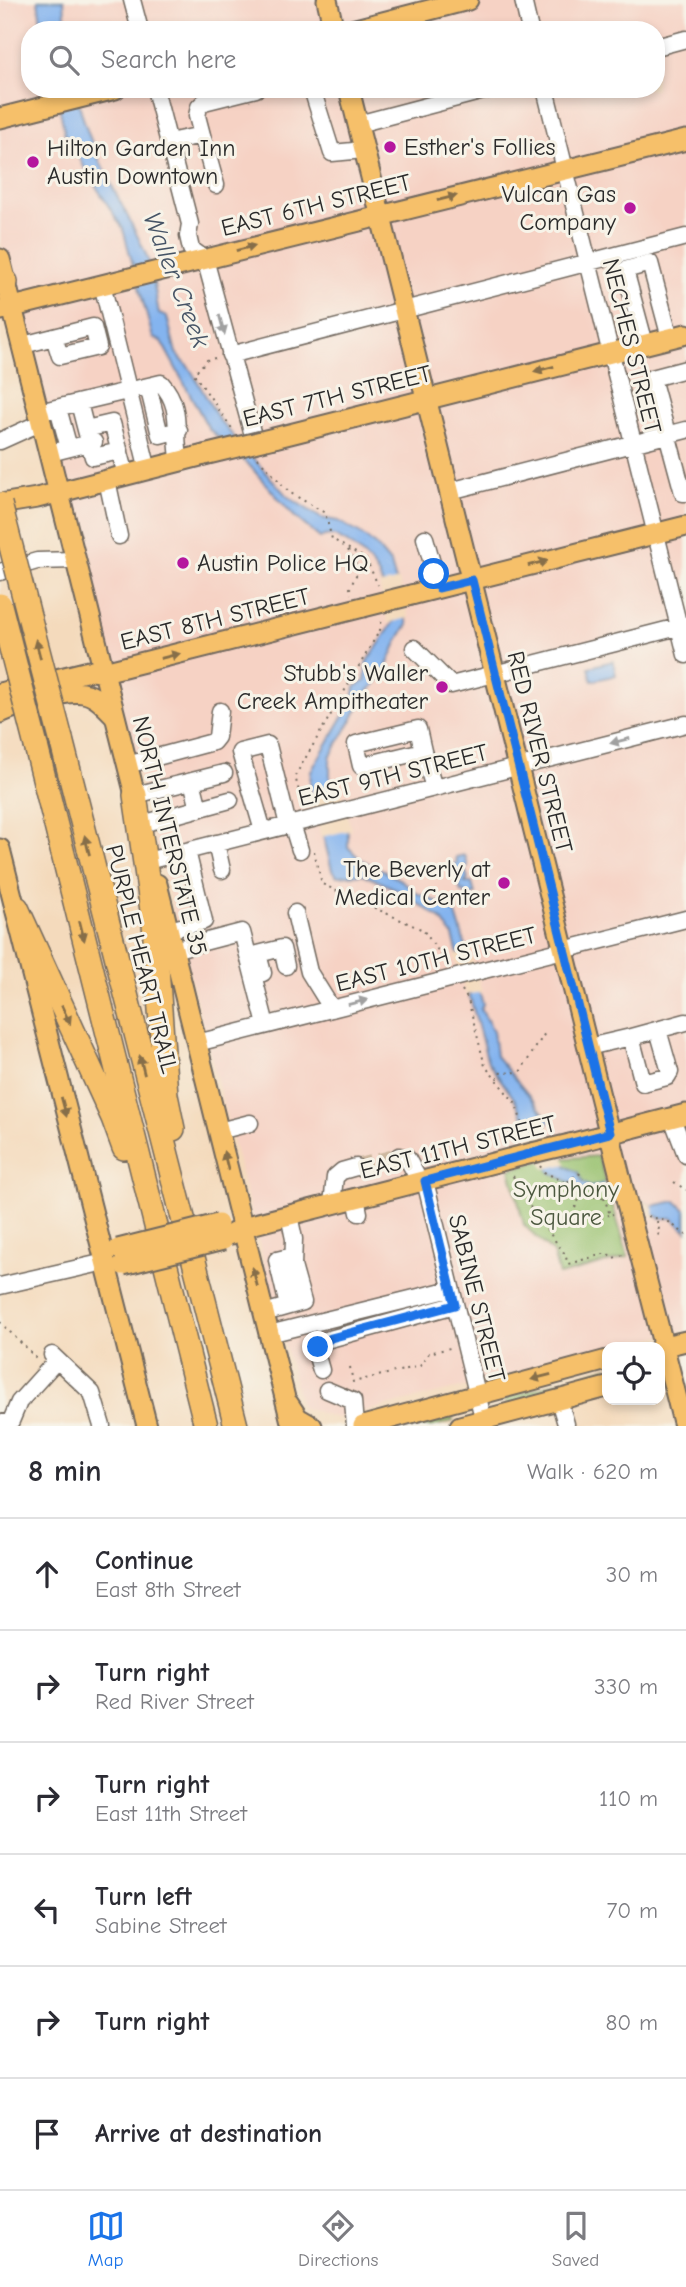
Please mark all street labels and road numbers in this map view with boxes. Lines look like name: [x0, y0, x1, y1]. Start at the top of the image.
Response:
street label: EAST 6TH STREET: [218, 168, 414, 242]
street label: NECHES STREET: [597, 256, 667, 437]
street label: EAST 7TH STREET: [240, 359, 434, 433]
street label: EAST 8TH STREET: [117, 582, 313, 656]
street label: RED RIVER STREET: [501, 648, 579, 856]
street label: NORTH INTERSTATE 35: [127, 713, 213, 959]
street label: EAST 9TH STREET: [295, 738, 491, 812]
street label: PURPLE HEART TRAIL: [100, 842, 184, 1076]
street label: EAST 10TH STREET: [333, 920, 540, 997]
street label: EAST 11TH STREET: [357, 1109, 559, 1185]
street label: SABINE STREET: [443, 1212, 511, 1385]

